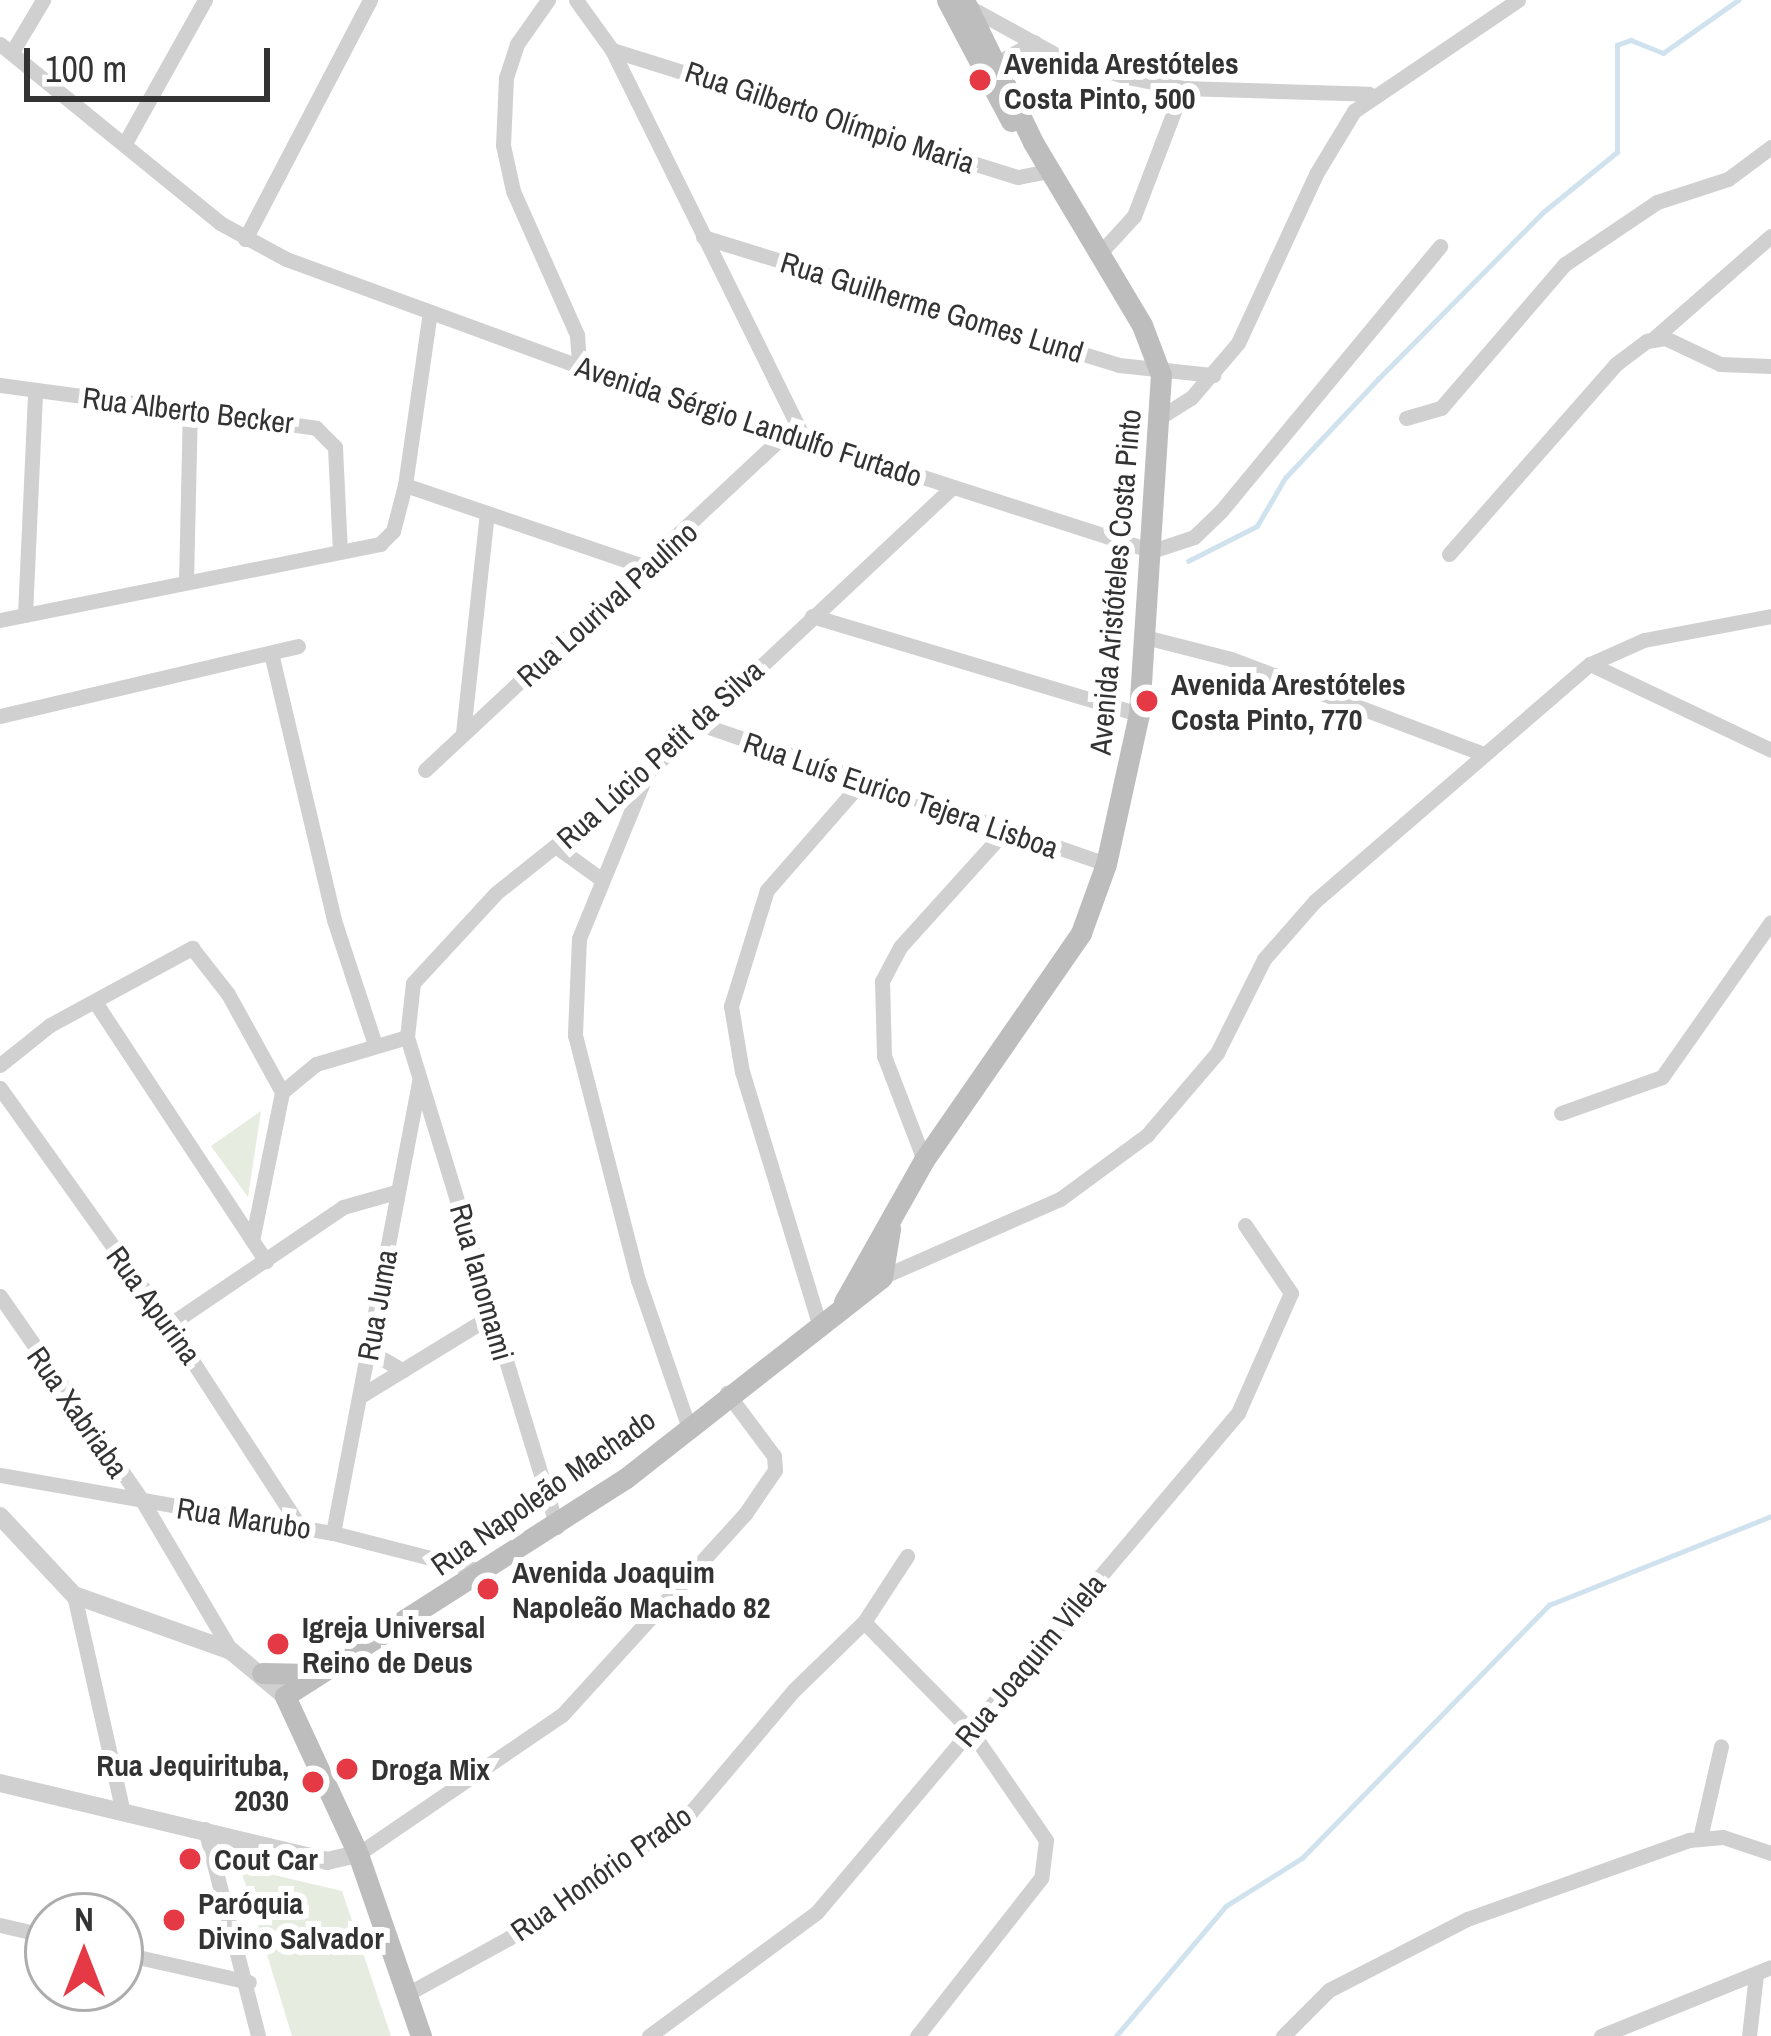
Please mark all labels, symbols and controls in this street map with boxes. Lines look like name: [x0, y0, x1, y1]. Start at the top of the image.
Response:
scale bar: [30, 24, 276, 98]
text: 100 m: [45, 45, 127, 93]
place label: Avenida Arestóteles Costa Pinto, 500: [1004, 45, 1240, 116]
street label: Rua Gilberto Olímpio Maria: [681, 53, 979, 181]
marker: Avenida Arestóteles Costa Pinto, 500: [967, 67, 993, 93]
street label: Rua Guilherme Gomes Lund: [776, 244, 1088, 370]
street label: Avenida Sérgio Landulfo Furtado: [571, 348, 927, 494]
street label: Rua Alberto Becker: [80, 379, 296, 441]
street label: Avenida Aristóteles Costa Pinto: [1082, 407, 1148, 757]
street label: Rua Lourival Paulino: [510, 514, 704, 694]
street label: Rua Lúcio Petit da Silva: [549, 652, 771, 856]
place label: Avenida Arestóteles Costa Pinto, 770: [1171, 666, 1407, 736]
marker: Avenida Arestóteles Costa Pinto, 770: [1134, 688, 1160, 714]
street label: Rua Luís Eurico Tejera Lisboa: [739, 724, 1063, 866]
street label: Rua Ianomami: [442, 1199, 522, 1365]
street label: Rua Apurina: [99, 1239, 209, 1371]
street label: Rua Juma: [350, 1247, 404, 1363]
street label: Rua Xabriaba: [20, 1340, 136, 1484]
street label: Rua Napoleão Machado: [424, 1401, 662, 1583]
street label: Rua Marubo: [174, 1490, 314, 1546]
place label: Avenida Joaquim Napoleão Machado 82: [512, 1554, 770, 1624]
street label: Rua Joaquim Vilela: [947, 1566, 1113, 1754]
marker: Avenida Joaquim Napoleão Machado 82: [475, 1576, 501, 1602]
place label: Igreja Universal Reino de Deus: [302, 1609, 485, 1680]
marker: Igreja Universal Reino de Deus: [265, 1631, 291, 1657]
place label: Rua Jequirituba, 2030: [96, 1747, 289, 1818]
place label: Droga Mix: [371, 1751, 490, 1787]
marker: Droga Mix: [334, 1756, 360, 1782]
marker: Rua Jequirituba, 2030: [300, 1769, 326, 1795]
street label: Rua Honório Prado: [504, 1797, 698, 1949]
place label: Cout Car: [214, 1841, 318, 1877]
marker: Cout Car: [177, 1846, 203, 1872]
place label: Paróquia Divino Salvador: [198, 1885, 384, 1956]
north arrow: [24, 1892, 144, 2012]
text: N: [74, 1897, 94, 1941]
marker: Paróquia Divino Salvador: [161, 1907, 187, 1933]

